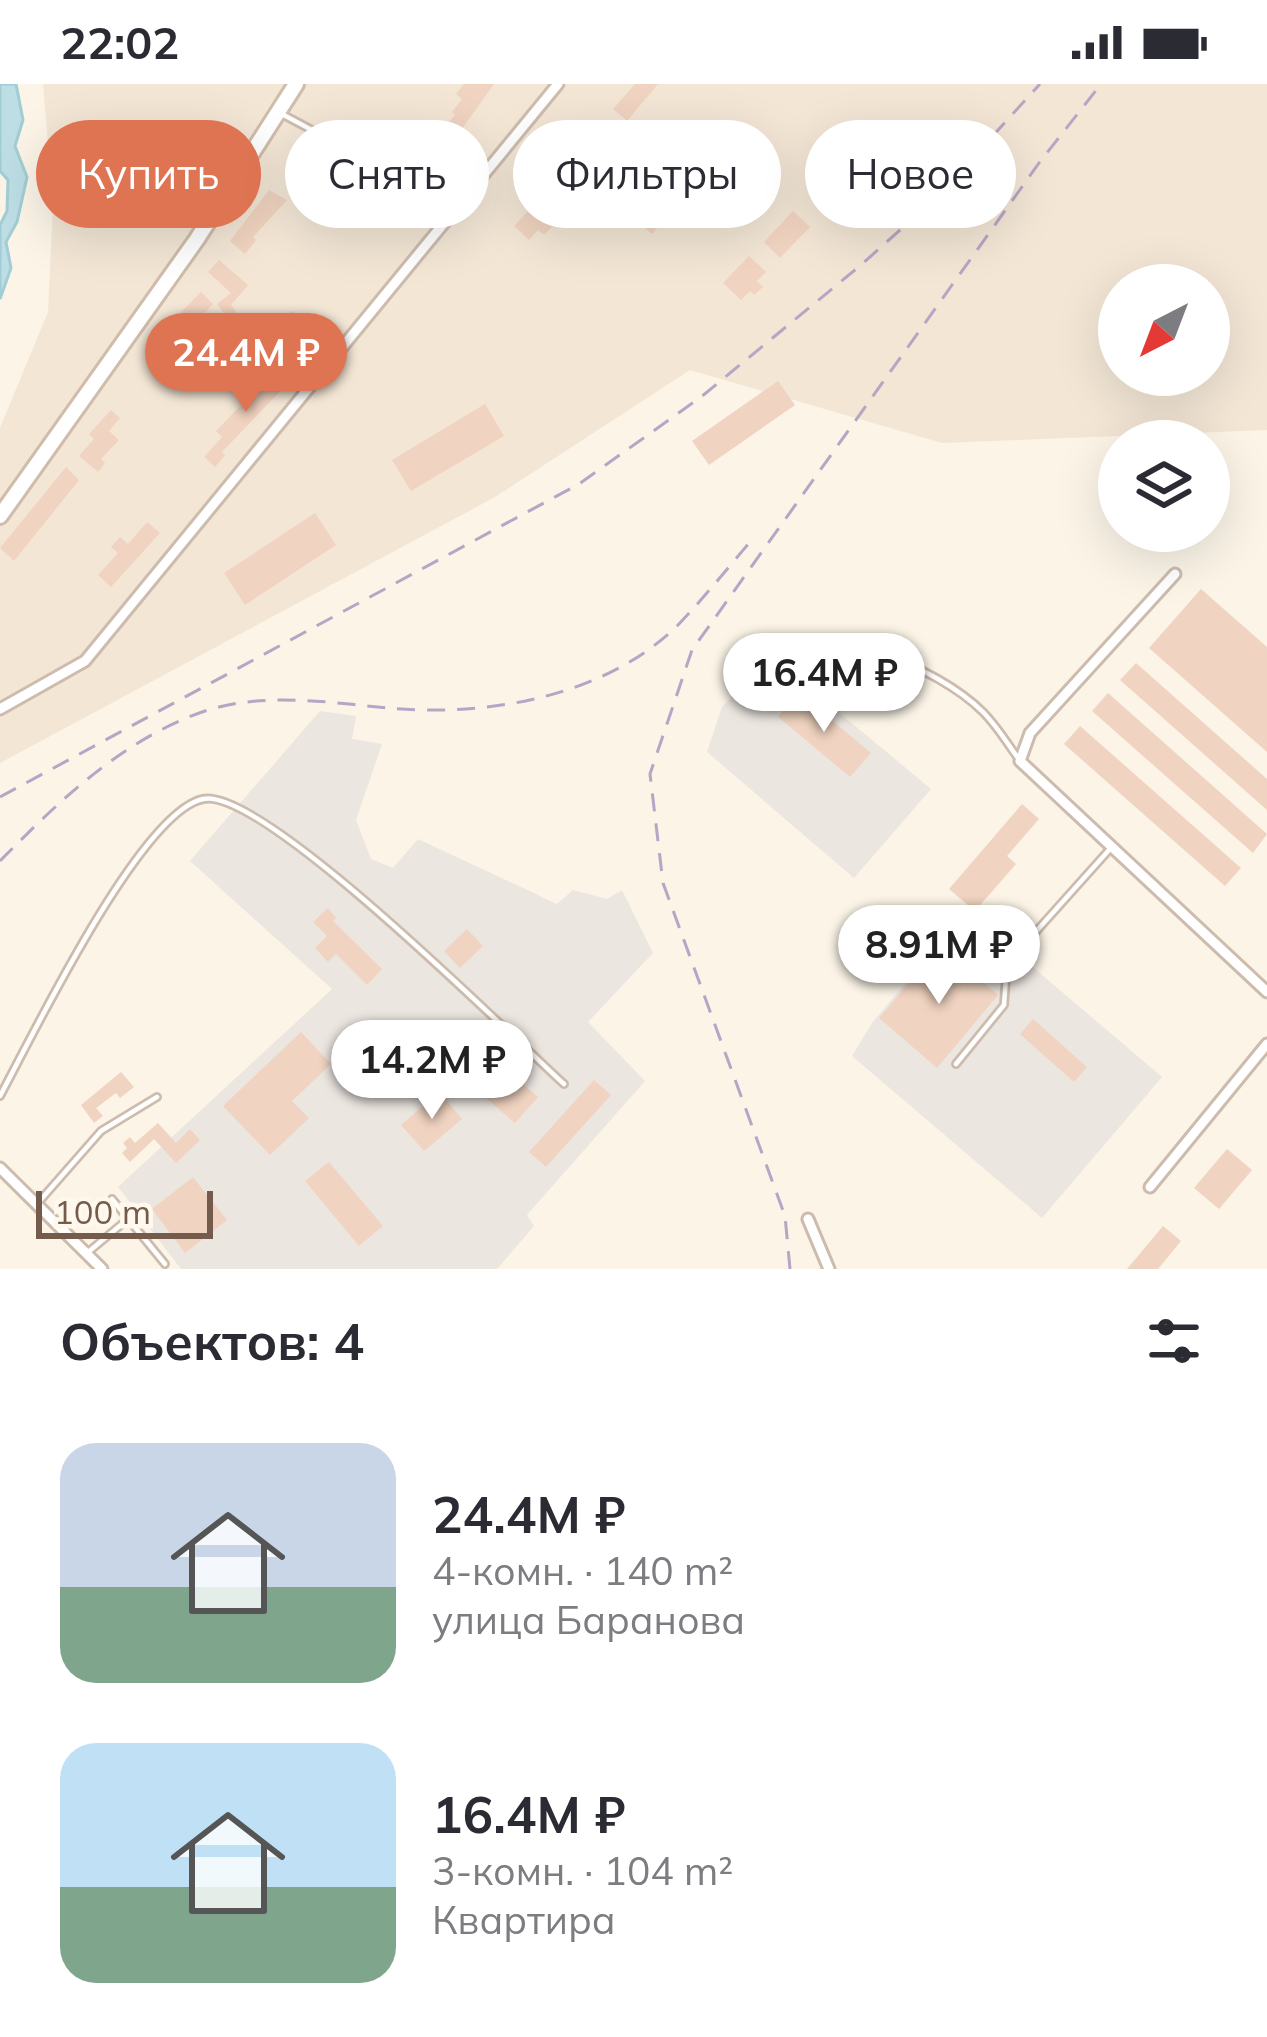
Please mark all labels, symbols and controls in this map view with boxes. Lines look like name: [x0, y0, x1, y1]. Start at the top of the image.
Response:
text: 22:02: [60, 14, 179, 70]
chip: Купить: [36, 120, 261, 228]
chip: Снять: [285, 120, 489, 228]
chip: Фильтры: [513, 120, 781, 228]
chip: Новое: [805, 120, 1016, 228]
north arrow: [1098, 264, 1230, 396]
map controls: [1098, 264, 1230, 552]
pin: 24.4M ₽: [135, 313, 357, 415]
text: 24.4M ₽: [172, 327, 320, 376]
button: layers: [1098, 420, 1230, 552]
pin: 16.4M ₽: [713, 633, 935, 735]
text: 16.4M ₽: [750, 647, 898, 696]
pin: 8.91M ₽: [828, 905, 1050, 1007]
text: 8.91M ₽: [865, 919, 1013, 968]
pin: 14.2M ₽: [321, 1020, 543, 1122]
text: 14.2M ₽: [358, 1034, 506, 1083]
scale bar: [36, 1185, 213, 1238]
text: 100 m: [54, 1191, 151, 1232]
icon: filters: [1141, 1308, 1207, 1374]
text: Объектов: 4: [60, 1309, 364, 1373]
text: 24.4M ₽: [432, 1482, 625, 1546]
icon: home: [156, 1491, 300, 1635]
text: 4-комн. · 140 m²: [432, 1546, 733, 1595]
text: улица Баранова: [432, 1595, 745, 1644]
text: 16.4M ₽: [432, 1782, 625, 1846]
icon: home: [156, 1791, 300, 1935]
text: 3-комн. · 104 m²: [432, 1846, 733, 1895]
text: Квартира: [432, 1895, 616, 1944]

